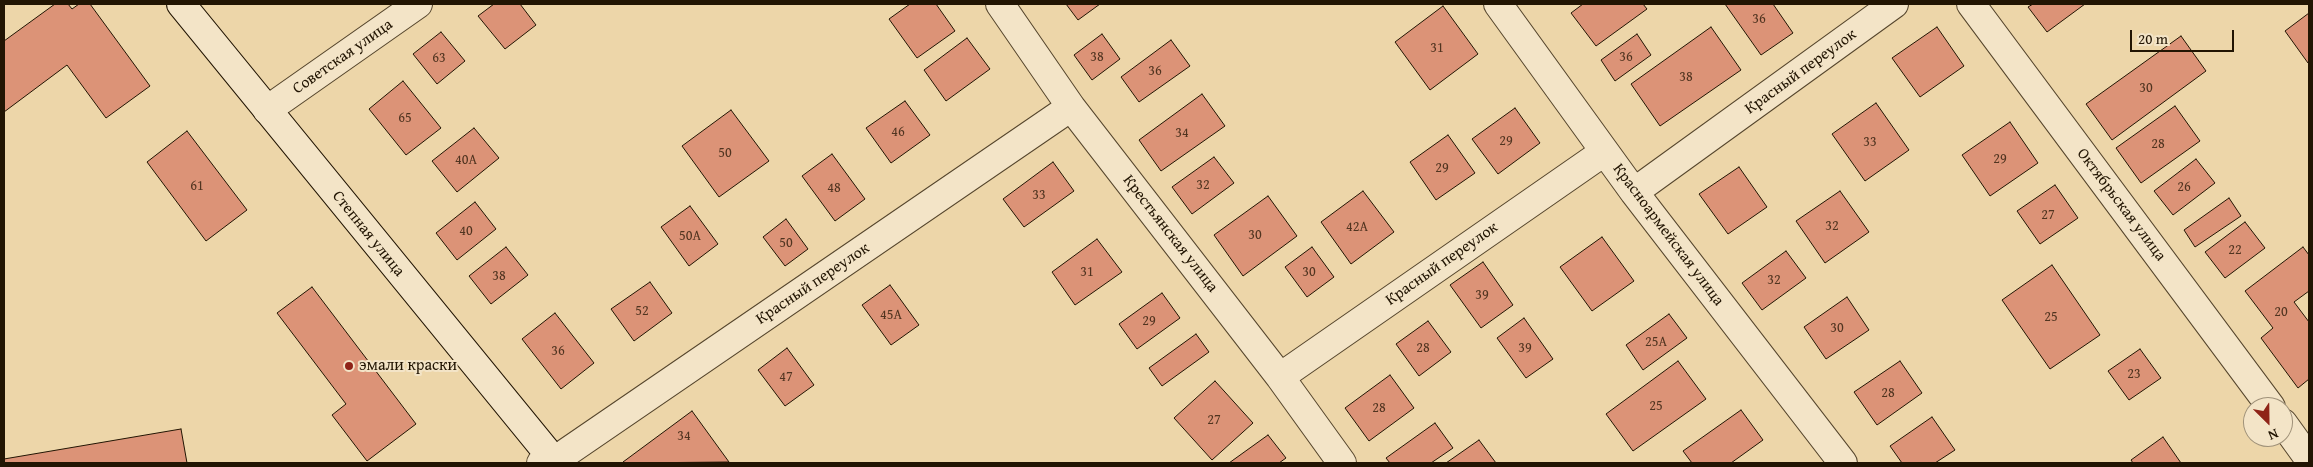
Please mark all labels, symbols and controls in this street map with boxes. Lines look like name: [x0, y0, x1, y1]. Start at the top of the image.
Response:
house number: 36: [1752, 11, 1766, 27]
street label: Советская улица: [289, 15, 397, 99]
scale bar: [2133, 20, 2237, 52]
street label: Красный переулок: [1742, 25, 1860, 119]
text: 20 m: [2138, 28, 2168, 49]
house number: 31: [1430, 40, 1444, 56]
house number: 38: [1090, 49, 1104, 65]
house number: 36: [1619, 49, 1633, 65]
house number: 63: [432, 50, 446, 66]
house number: 36: [1148, 63, 1162, 79]
house number: 38: [1679, 69, 1693, 85]
house number: 30: [2139, 80, 2153, 96]
house number: 65: [398, 110, 412, 126]
house number: 46: [891, 124, 905, 140]
house number: 34: [1175, 125, 1189, 141]
house number: 29: [1499, 133, 1513, 149]
house number: 33: [1863, 134, 1877, 150]
house number: 28: [2151, 136, 2165, 152]
house number: 50: [718, 145, 732, 161]
street label: Октябрьская улица: [2072, 145, 2170, 265]
house number: 29: [1993, 151, 2007, 167]
house number: 40А: [455, 152, 477, 168]
house number: 29: [1435, 160, 1449, 176]
street label: Красноармейская улица: [1608, 160, 1728, 310]
street label: Крестьянская улица: [1118, 172, 1222, 296]
house number: 32: [1196, 177, 1210, 193]
house number: 61: [190, 178, 204, 194]
house number: 26: [2177, 179, 2191, 195]
house number: 48: [827, 180, 841, 196]
street label: Степная улица: [328, 187, 408, 281]
house number: 33: [1032, 187, 1046, 203]
house number: 27: [2041, 207, 2055, 223]
street label: Красный переулок: [1382, 218, 1502, 310]
house number: 32: [1825, 218, 1839, 234]
house number: 42А: [1346, 219, 1368, 235]
house number: 40: [459, 223, 473, 239]
house number: 30: [1248, 227, 1262, 243]
house number: 50А: [679, 228, 701, 244]
house number: 50: [779, 235, 793, 251]
street label: Красный переулок: [753, 239, 873, 329]
house number: 22: [2228, 242, 2242, 258]
house number: 31: [1080, 264, 1094, 280]
house number: 30: [1302, 264, 1316, 280]
house number: 38: [492, 268, 506, 284]
house number: 32: [1767, 272, 1781, 288]
house number: 39: [1475, 287, 1489, 303]
house number: 52: [635, 303, 649, 319]
house number: 20: [2274, 304, 2288, 320]
house number: 45А: [880, 307, 902, 323]
house number: 25: [2044, 309, 2058, 325]
house number: 29: [1142, 313, 1156, 329]
house number: 30: [1830, 320, 1844, 336]
house number: 25А: [1645, 334, 1667, 350]
house number: 28: [1416, 340, 1430, 356]
house number: 39: [1518, 340, 1532, 356]
house number: 36: [551, 343, 565, 359]
place label: эмали краски: [359, 356, 457, 376]
marker: эмали краски: [343, 360, 355, 372]
house number: 23: [2127, 366, 2141, 382]
house number: 47: [779, 369, 793, 385]
house number: 28: [1881, 385, 1895, 401]
north arrow: [2243, 397, 2293, 447]
house number: 25: [1649, 398, 1663, 414]
house number: 28: [1372, 400, 1386, 416]
house number: 27: [1207, 412, 1221, 428]
text: N: [2265, 424, 2282, 446]
house number: 34: [677, 428, 691, 444]

